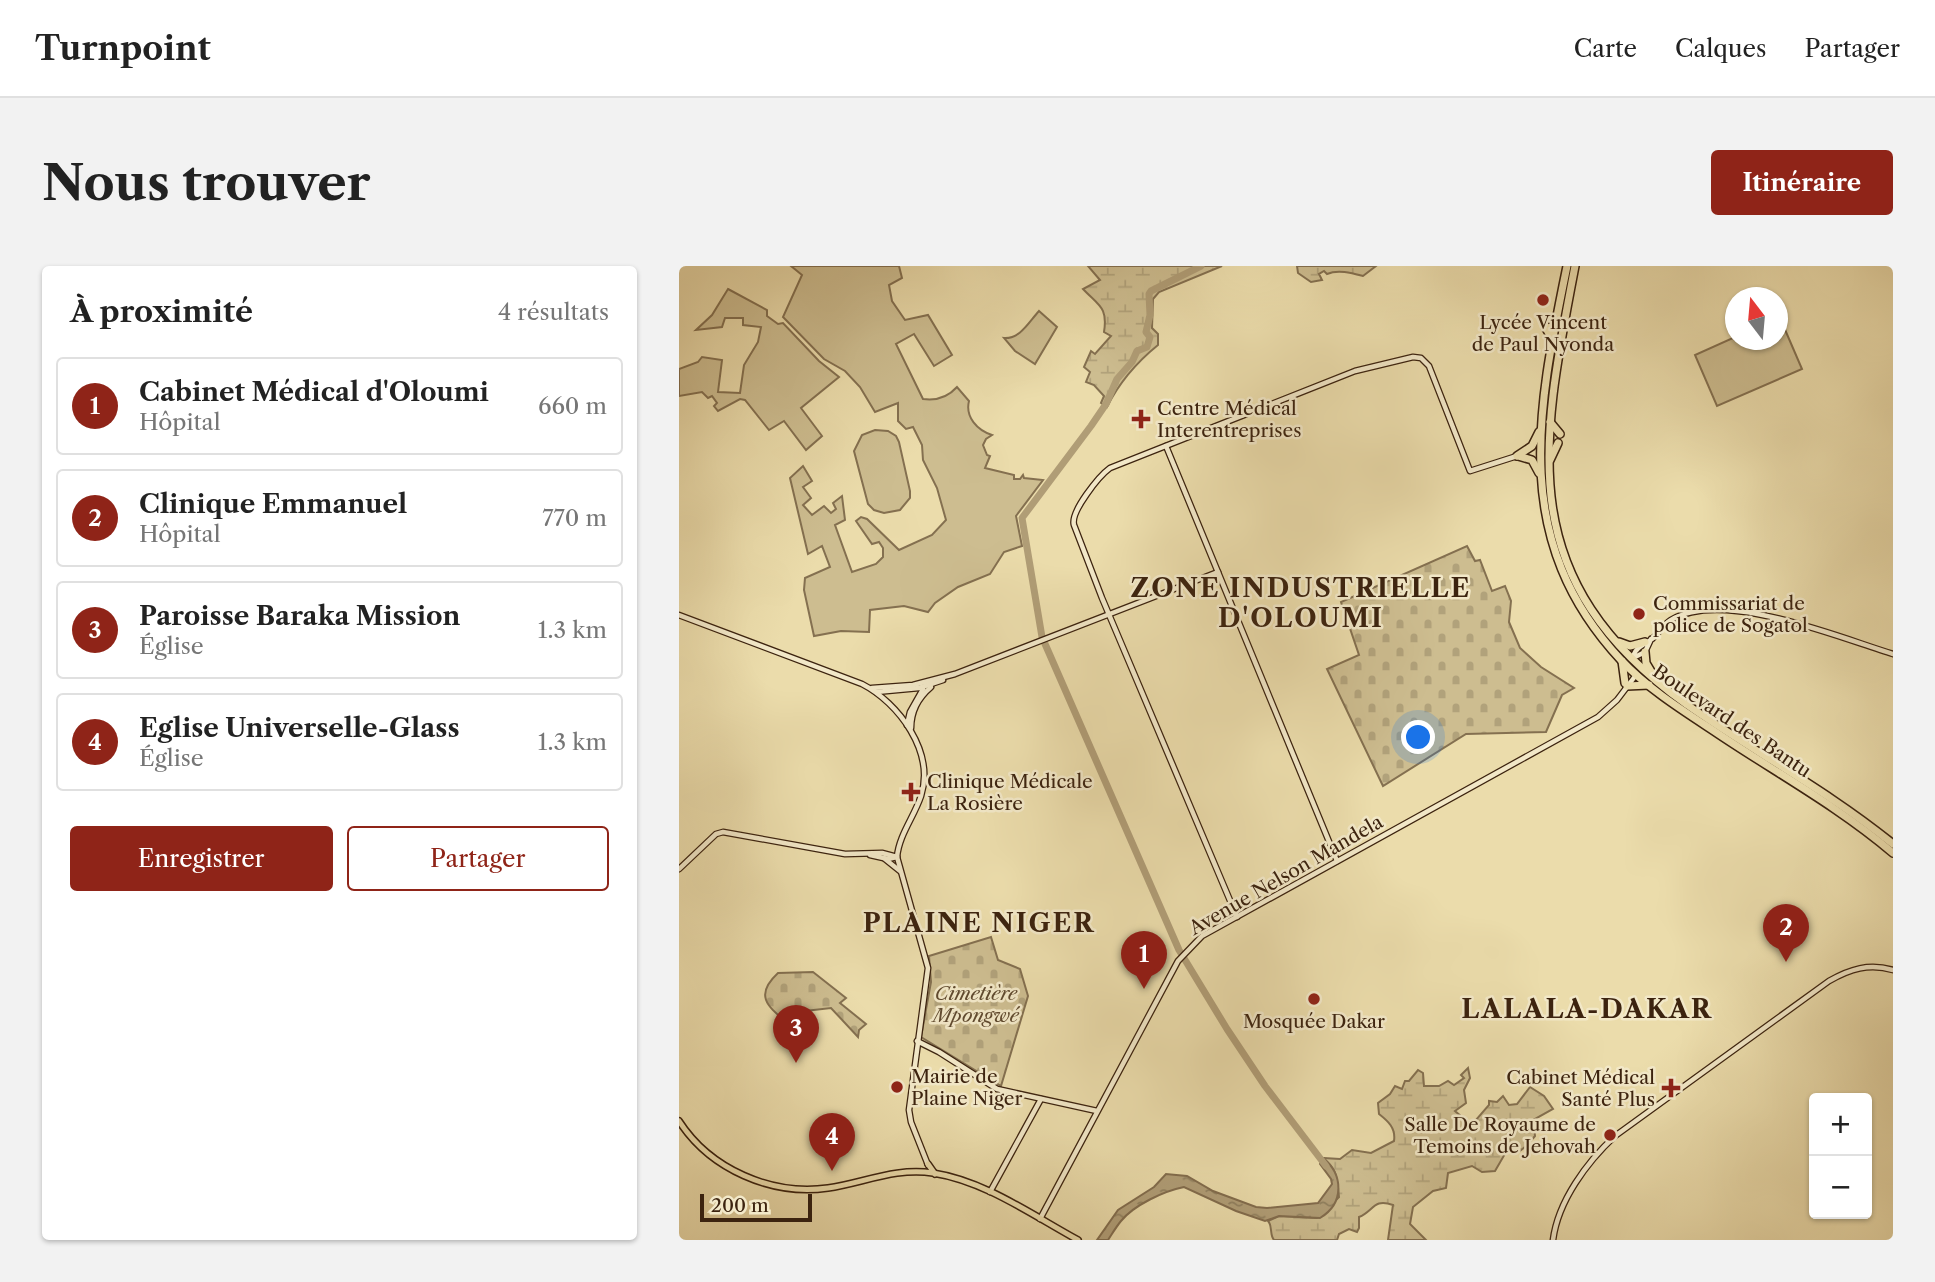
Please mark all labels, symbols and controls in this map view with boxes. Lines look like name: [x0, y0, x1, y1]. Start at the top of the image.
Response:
text: Turnpoint: [35, 28, 211, 69]
text: Carte: [1574, 34, 1637, 63]
text: Calques: [1675, 34, 1766, 63]
text: Partager: [1804, 34, 1900, 63]
button: Itinéraire: [1711, 150, 1893, 215]
text: Nous trouver: [42, 152, 370, 213]
north arrow: [1725, 287, 1788, 350]
marker: Lycée Vincent de Paul Nyonda: [1535, 292, 1551, 308]
text: À proximité: [70, 293, 253, 330]
text: 4 résultats: [498, 298, 609, 326]
place label: Lycée Vincent de Paul Nyonda: [1472, 311, 1614, 356]
text: Cabinet Médical d'Oloumi: [139, 376, 489, 408]
text: 1: [90, 392, 100, 420]
text: 660 m: [538, 392, 607, 420]
place label: Centre Médical Interentreprises: [1157, 397, 1302, 442]
text: Hôpital: [139, 408, 221, 436]
marker: Centre Médical Interentreprises: [1131, 409, 1151, 429]
text: Clinique Emmanuel: [139, 488, 407, 520]
text: 2: [88, 504, 102, 532]
text: 770 m: [542, 504, 607, 532]
text: Hôpital: [139, 520, 221, 548]
district label: ZONE INDUSTRIELLE D'OLOUMI: [1131, 572, 1471, 634]
place label: Commissariat de police de Sogatol: [1653, 592, 1808, 637]
text: Paroisse Baraka Mission: [139, 600, 460, 632]
marker: Commissariat de police de Sogatol: [1631, 606, 1647, 622]
text: 3: [89, 616, 102, 644]
text: 1.3 km: [538, 616, 607, 644]
text: Église: [139, 632, 204, 660]
street label: Boulevard des Bantu: [1649, 660, 1816, 783]
text: Eglise Universelle-Glass: [139, 712, 459, 744]
your location: [1401, 720, 1435, 754]
text: 4: [88, 728, 102, 756]
text: 1.3 km: [538, 728, 607, 756]
text: Église: [139, 744, 204, 772]
place label: Clinique Médicale La Rosière: [927, 770, 1093, 815]
marker: Clinique Médicale La Rosière: [901, 782, 921, 802]
street label: Avenue Nelson Mandela: [1184, 810, 1387, 940]
button: Enregistrer: [70, 826, 333, 891]
button: Partager: [347, 826, 609, 891]
pin: 2: [1763, 904, 1809, 962]
district label: PLAINE NIGER: [863, 907, 1095, 939]
pin: 1: [1121, 931, 1167, 989]
park label: Cimetière Mpongwé: [931, 982, 1021, 1027]
marker: Mosquée Dakar: [1306, 991, 1322, 1007]
district label: LALALA-DAKAR: [1461, 993, 1713, 1025]
pin: 3: [773, 1005, 819, 1063]
place label: Mosquée Dakar: [1243, 1010, 1385, 1033]
place label: Mairie de Plaine Niger: [911, 1065, 1023, 1110]
place label: Cabinet Médical Santé Plus: [1506, 1066, 1655, 1111]
marker: Cabinet Médical Santé Plus: [1661, 1078, 1681, 1098]
marker: Mairie de Plaine Niger: [889, 1079, 905, 1095]
map controls: [1809, 1093, 1872, 1219]
button: +: [1809, 1093, 1872, 1156]
pin: 4: [809, 1113, 855, 1171]
place label: Salle De Royaume de Temoins de Jehovah: [1404, 1113, 1596, 1158]
marker: Salle De Royaume de Temoins de Jehovah: [1602, 1127, 1618, 1143]
button: −: [1809, 1156, 1872, 1219]
scale bar: [700, 1191, 812, 1223]
text: 200 m: [711, 1194, 769, 1217]

